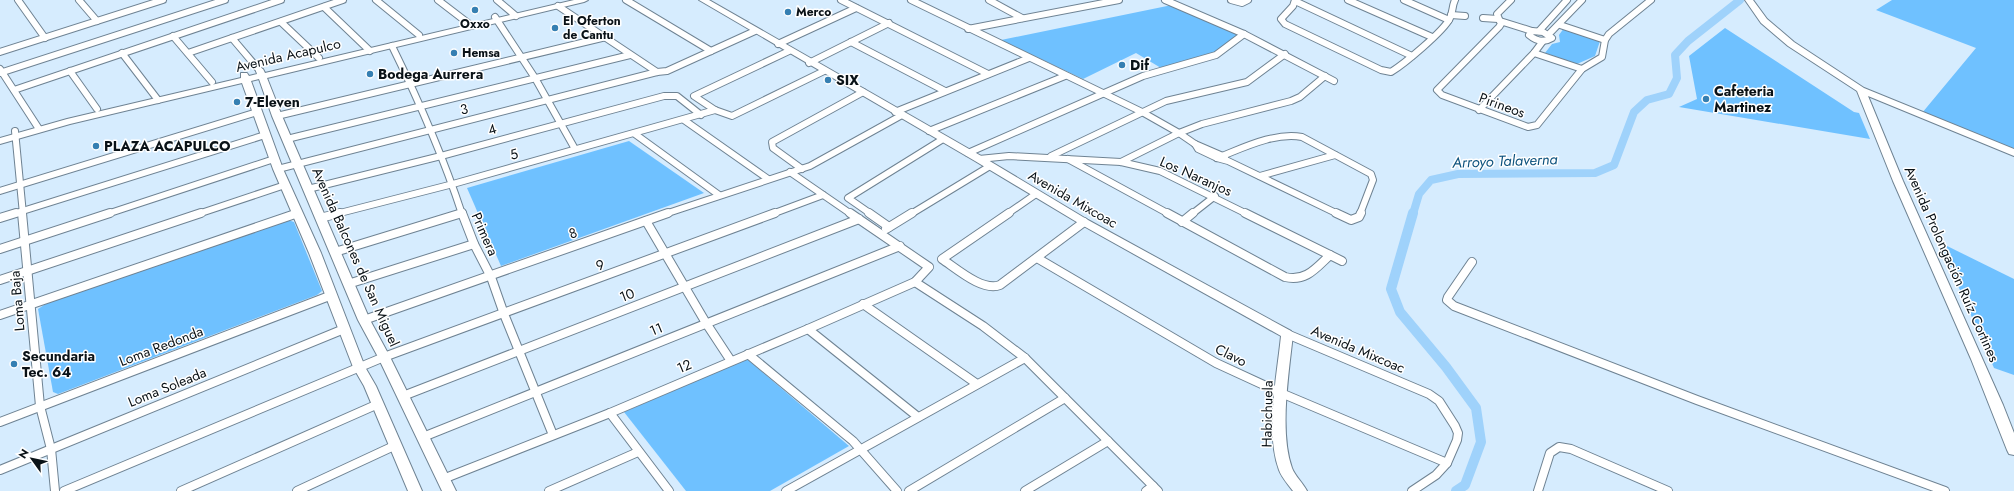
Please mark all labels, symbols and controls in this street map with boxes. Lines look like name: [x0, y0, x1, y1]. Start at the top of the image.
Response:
place label: Merco: [796, 3, 831, 21]
marker: Oxxo: [470, 5, 480, 15]
marker: Merco: [783, 7, 793, 17]
place label: El Oferton de Cantu: [563, 12, 621, 44]
place label: Oxxo: [460, 15, 490, 33]
marker: El Oferton de Cantu: [550, 23, 560, 33]
street label: Avenida Acapulco: [234, 33, 343, 77]
place label: Hemsa: [462, 44, 500, 62]
marker: Hemsa: [449, 48, 459, 58]
place label: Dif: [1130, 55, 1150, 75]
marker: Dif: [1117, 60, 1127, 70]
place label: Bodega Aurrera: [378, 64, 483, 84]
marker: Bodega Aurrera: [365, 69, 375, 79]
place label: SIX: [836, 70, 859, 90]
marker: SIX: [823, 75, 833, 85]
place label: Cafeteria Martinez: [1714, 81, 1774, 117]
street label: Pirineos: [1476, 87, 1528, 123]
place label: 7-Eleven: [245, 92, 300, 112]
marker: Cafeteria Martinez: [1701, 94, 1711, 104]
marker: 7-Eleven: [232, 97, 242, 107]
street label: 3: [458, 98, 470, 120]
street label: 4: [485, 118, 499, 140]
place label: PLAZA ACAPULCO: [104, 136, 231, 156]
marker: PLAZA ACAPULCO: [91, 141, 101, 151]
street label: 5: [507, 143, 521, 165]
water label: Arroyo Talaverna: [1451, 148, 1559, 174]
street label: Los Naranjos: [1157, 151, 1236, 201]
street label: Avenida Prolongación Ruíz Cortines: [1900, 163, 2004, 365]
street label: Avenida Balcones de San Miguel: [307, 164, 405, 350]
street label: Avenida Mixcoac: [1025, 165, 1121, 233]
street label: Primera: [467, 209, 503, 259]
street label: 8: [566, 222, 580, 244]
street label: 9: [593, 254, 607, 276]
street label: Loma Baja: [4, 270, 30, 332]
street label: 10: [617, 283, 637, 307]
street label: 11: [646, 317, 666, 341]
street label: Avenida Mixcoac: [1308, 320, 1408, 378]
street label: Loma Redonda: [116, 321, 206, 371]
street label: Clavo: [1212, 339, 1251, 371]
place label: Secundaria Tec. 64: [22, 346, 95, 382]
street label: 12: [674, 354, 694, 378]
marker: Secundaria Tec. 64: [9, 359, 19, 369]
street label: Loma Soleada: [125, 362, 209, 412]
street label: Habichuela: [1256, 380, 1278, 448]
north arrow: [12, 439, 52, 479]
text: N: [15, 446, 33, 462]

